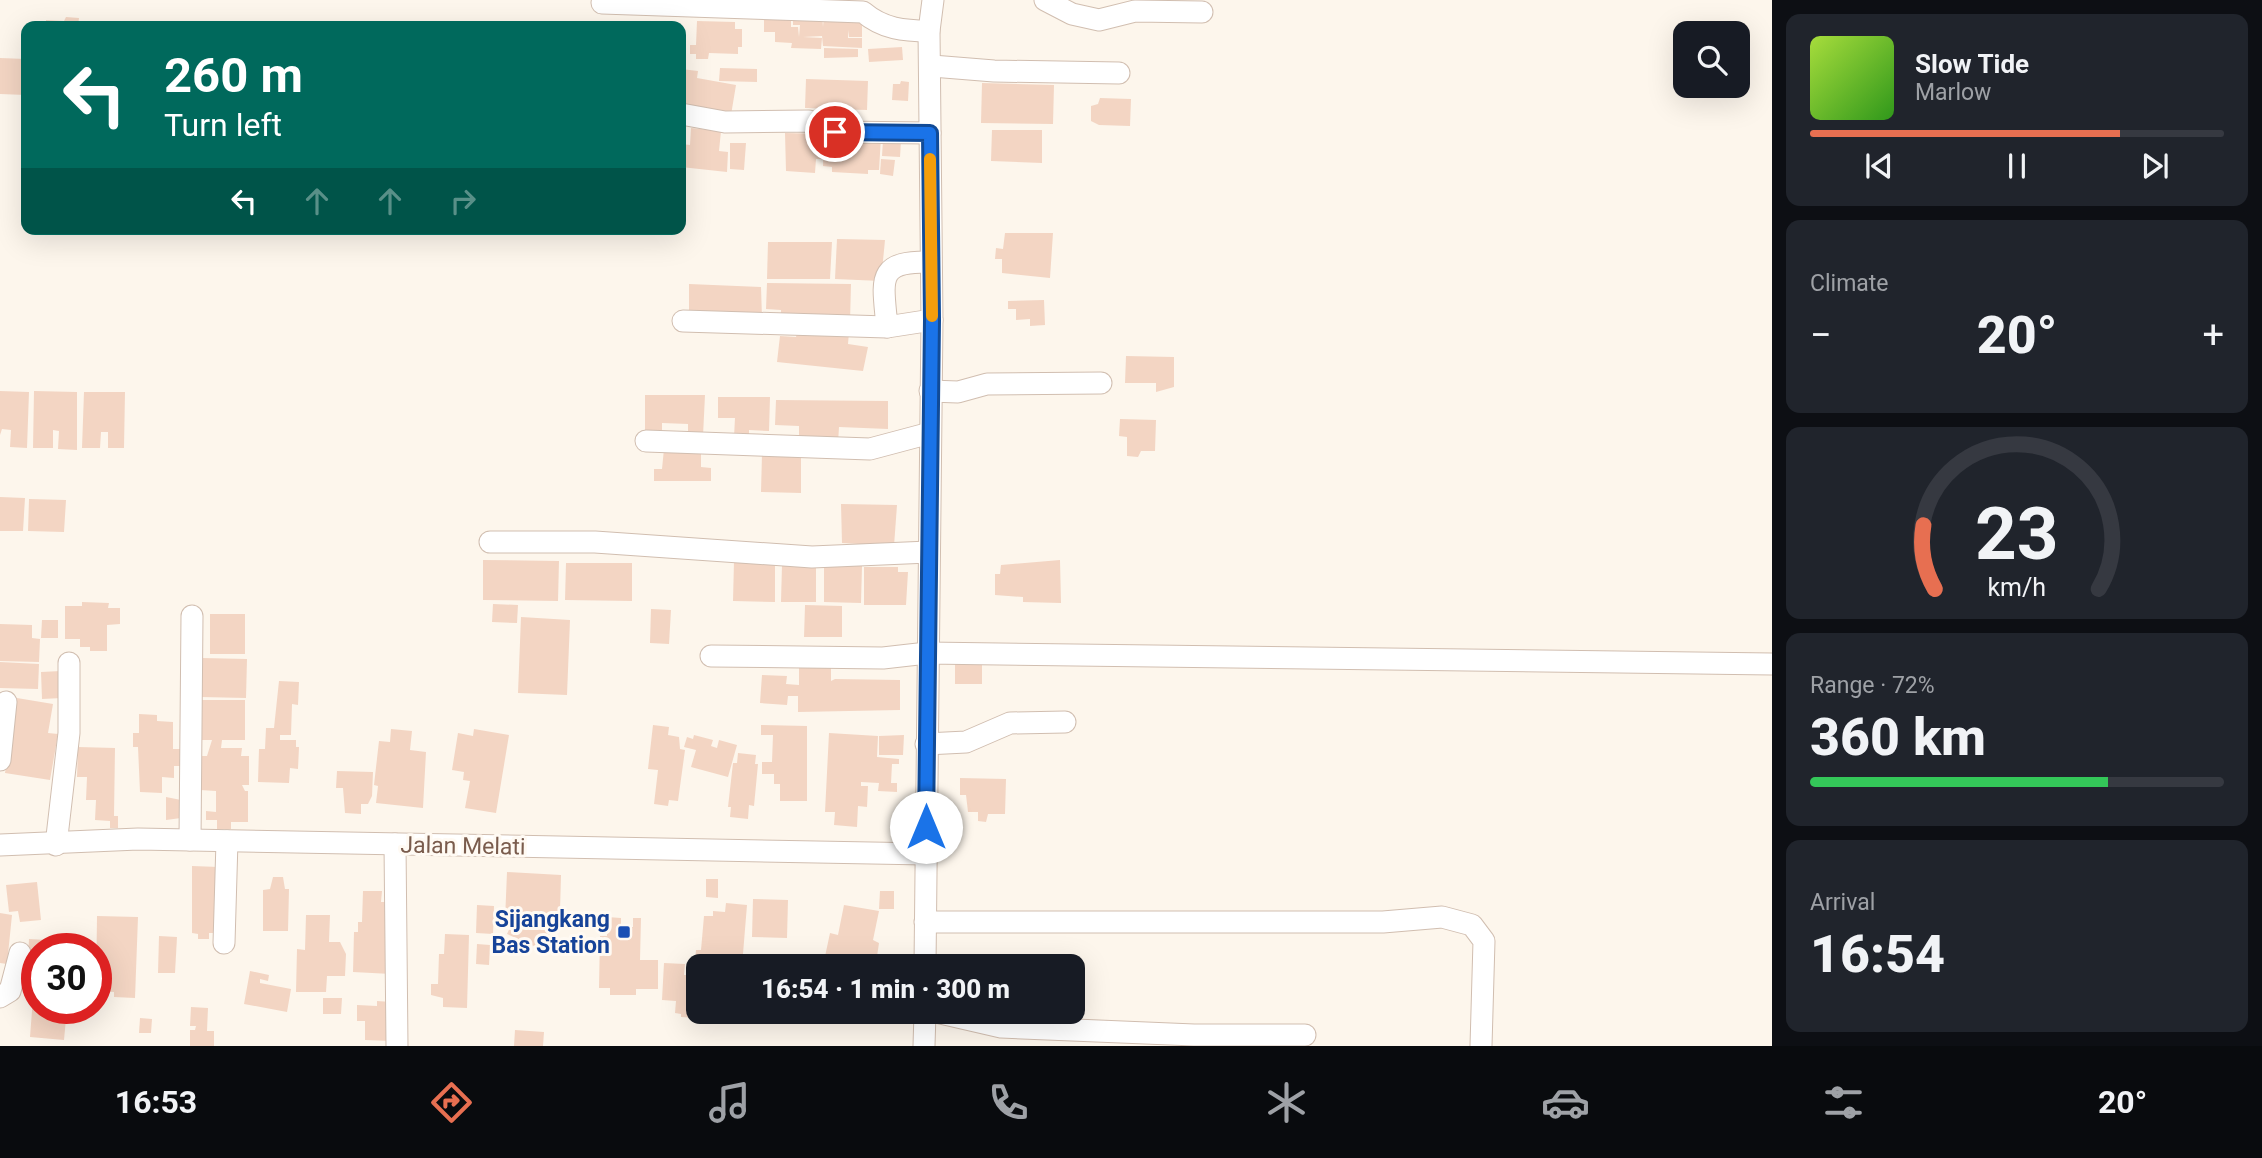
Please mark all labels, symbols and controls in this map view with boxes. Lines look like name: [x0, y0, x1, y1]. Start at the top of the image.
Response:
map controls: [1673, 21, 1750, 98]
button: search: [1673, 21, 1750, 98]
text: 260 m: [164, 47, 303, 104]
icon: left: [49, 49, 140, 140]
text: Slow Tide: [1915, 49, 2029, 79]
text: Marlow: [1915, 79, 1991, 106]
pin: [805, 102, 865, 162]
text: Turn left: [164, 106, 282, 144]
icon: arrive: [816, 113, 854, 151]
icon: previous: [1860, 147, 1898, 185]
icon: pause: [1998, 147, 2036, 185]
icon: next: [2136, 147, 2174, 185]
icon: left: [225, 182, 263, 220]
icon: ahead: [298, 182, 336, 220]
icon: ahead: [371, 182, 409, 220]
icon: right: [444, 182, 482, 220]
text: Climate: [1810, 270, 1889, 297]
text: 20°: [1977, 305, 2057, 366]
text: −: [1810, 313, 1832, 357]
text: +: [2202, 313, 2224, 357]
text: 23: [1975, 491, 2059, 577]
text: km/h: [1988, 573, 2046, 602]
text: Range · 72%: [1810, 672, 1935, 699]
text: 360 km: [1810, 707, 1986, 768]
position arrow: [889, 790, 963, 864]
street label: Jalan Melati: [400, 831, 526, 861]
text: Arrival: [1810, 889, 1875, 916]
place label: Sijangkang Bas Station: [491, 906, 610, 959]
marker: Sijangkang Bas Station: [616, 924, 632, 940]
text: 16:54: [1810, 924, 1945, 985]
speed limit sign: 30: [21, 933, 112, 1024]
text: 16:54 · 1 min · 300 m: [761, 974, 1010, 1004]
icon: directions: [427, 1078, 476, 1127]
icon: music: [705, 1078, 754, 1127]
icon: phone: [984, 1078, 1033, 1127]
icon: climate: [1262, 1078, 1311, 1127]
icon: car: [1541, 1078, 1590, 1127]
icon: filters: [1819, 1078, 1868, 1127]
text: 16:53: [115, 1083, 197, 1121]
text: 20°: [2098, 1083, 2147, 1121]

